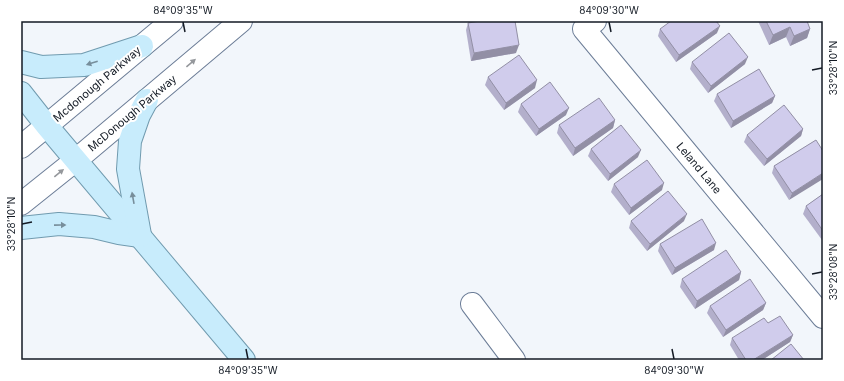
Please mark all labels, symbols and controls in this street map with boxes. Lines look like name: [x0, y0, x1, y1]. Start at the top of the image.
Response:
text: 84°09'35"W: [153, 4, 213, 16]
text: 84°09'30"W: [579, 4, 639, 16]
text: 33°28'10"N: [827, 41, 839, 95]
street label: Mcdonough Parkway: [50, 43, 144, 125]
one-way arrow: [186, 58, 197, 67]
one-way arrow: [86, 60, 98, 66]
street label: McDonough Parkway: [85, 72, 179, 154]
street label: Leland Lane: [673, 139, 725, 197]
one-way arrow: [54, 169, 65, 178]
one-way arrow: [130, 192, 136, 204]
text: 33°28'10"N: [5, 197, 17, 251]
one-way arrow: [54, 222, 67, 228]
text: 33°28'08"N: [827, 244, 839, 300]
text: 84°09'35"W: [218, 364, 278, 376]
text: 84°09'30"W: [644, 364, 704, 376]

